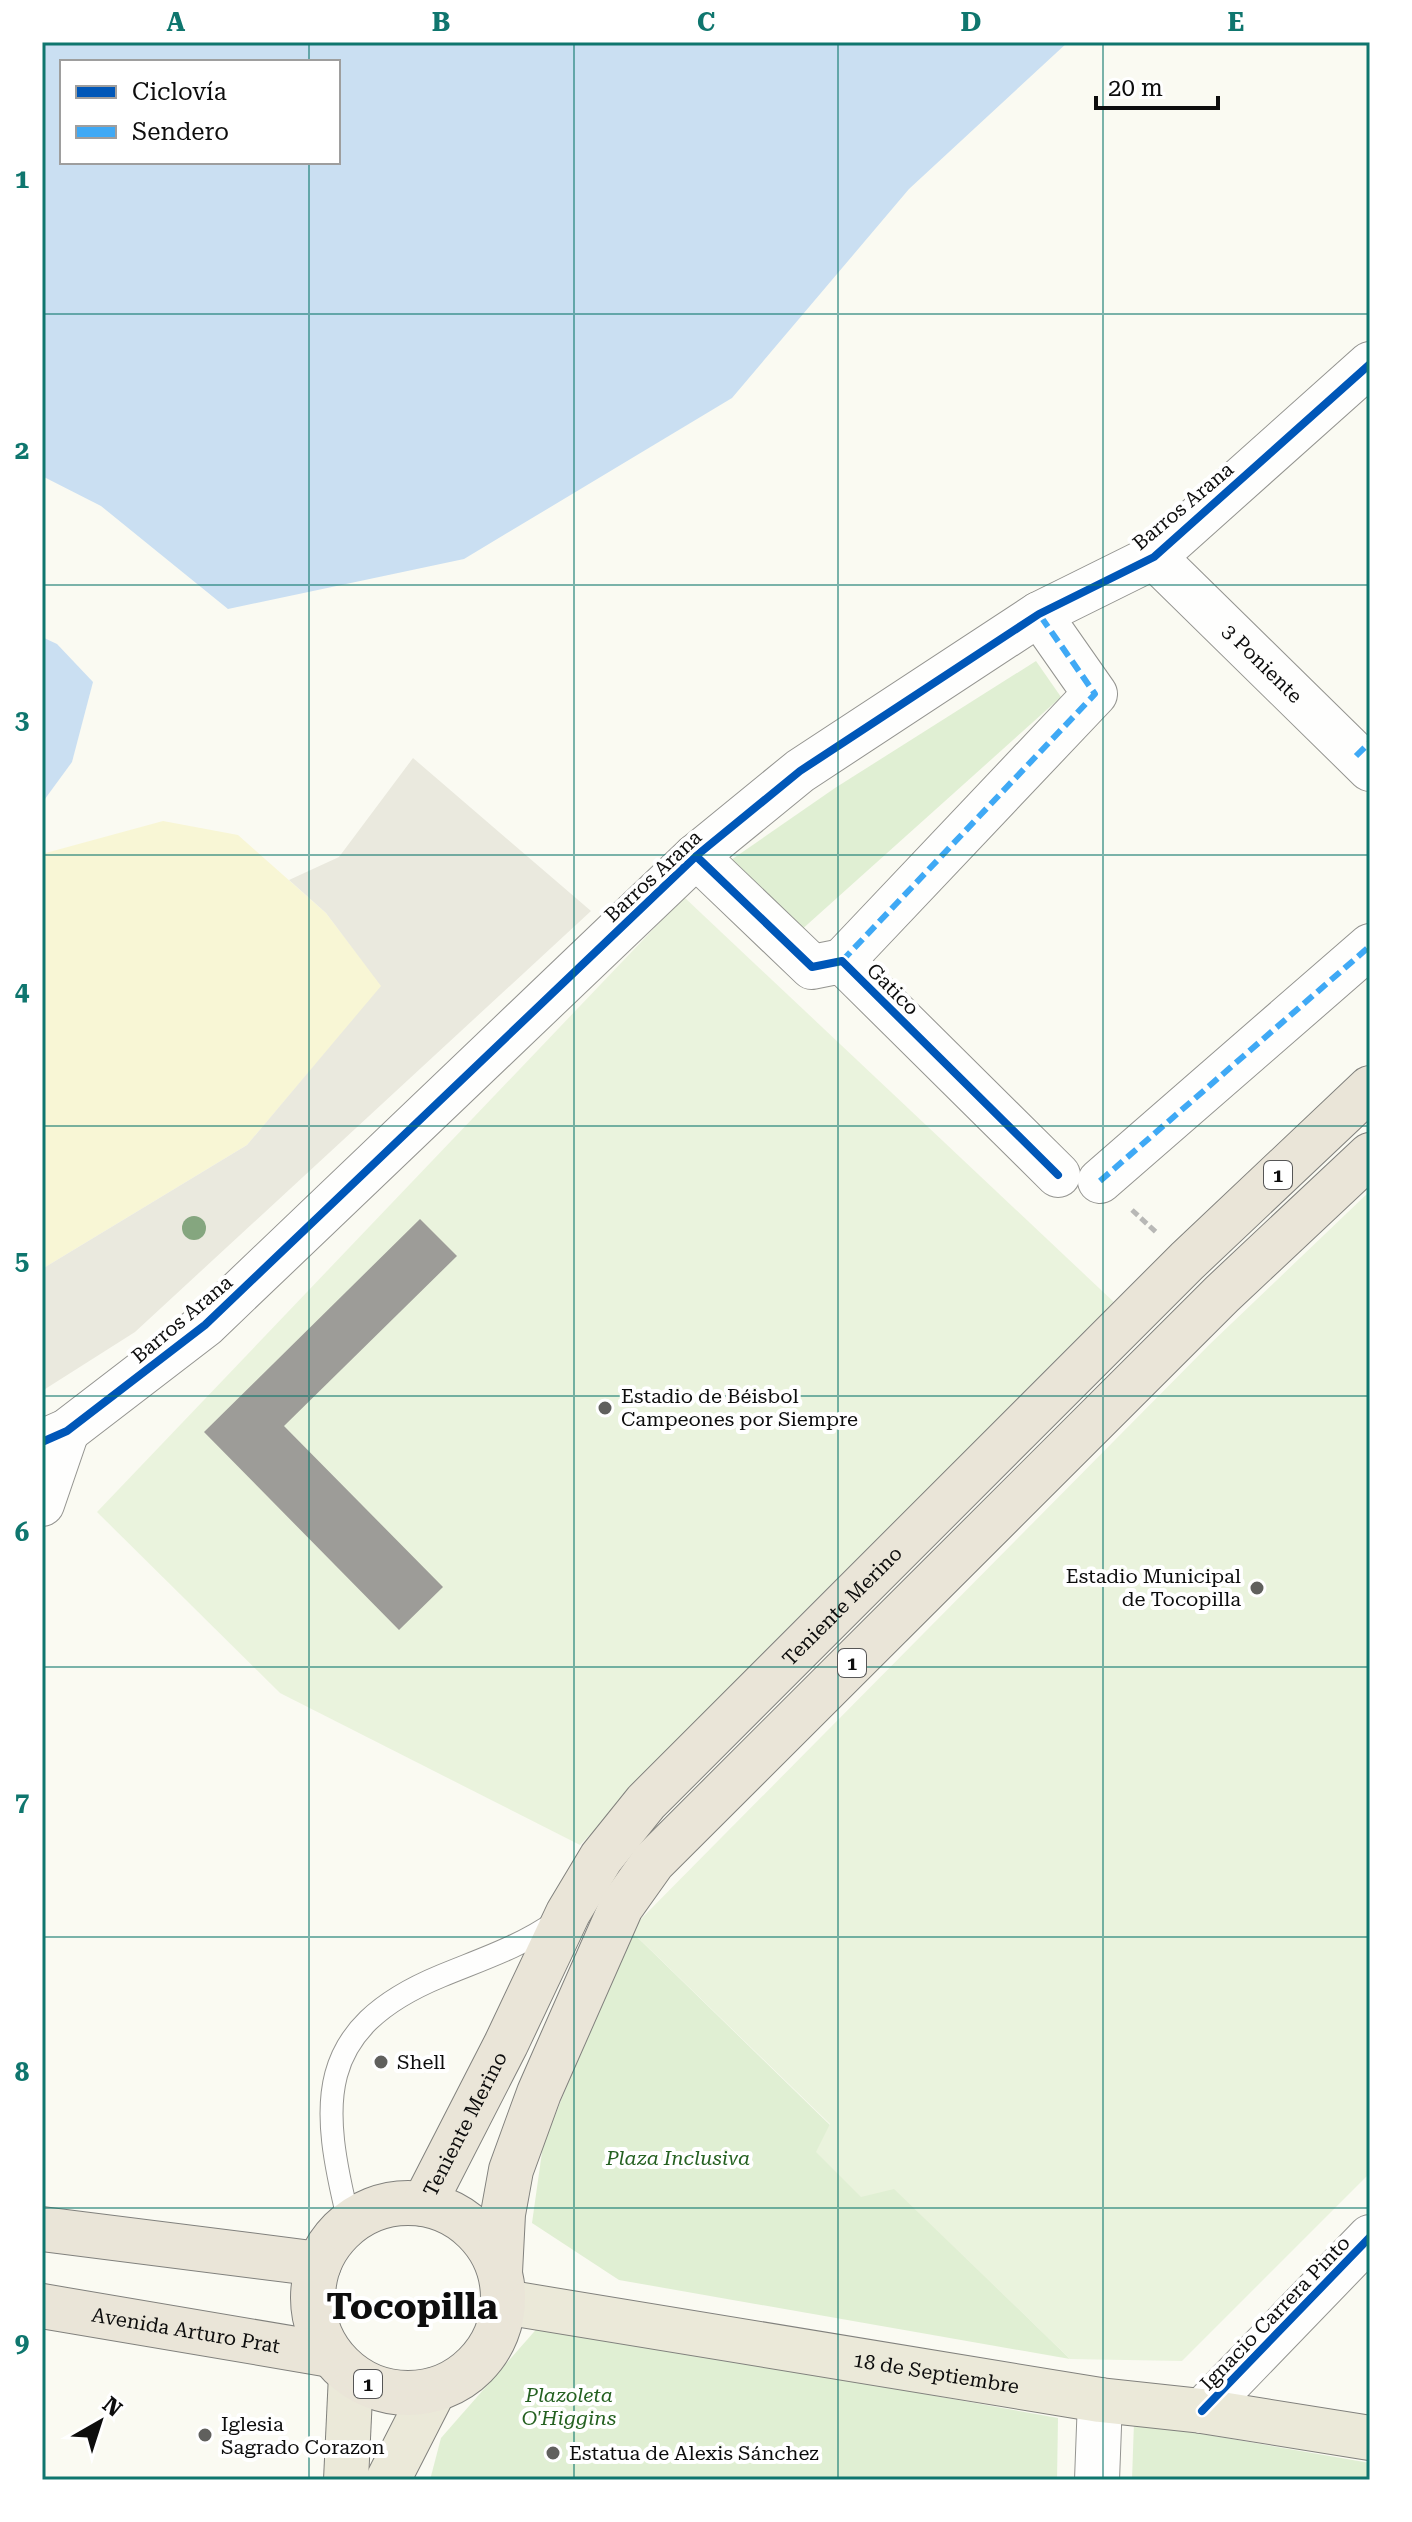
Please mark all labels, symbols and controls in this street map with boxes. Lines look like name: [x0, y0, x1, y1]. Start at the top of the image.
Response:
text: A: [167, 7, 186, 37]
text: B: [432, 7, 450, 37]
text: C: [697, 7, 715, 37]
text: D: [961, 7, 981, 37]
text: E: [1228, 7, 1244, 37]
legend: [60, 60, 340, 164]
scale bar: [1096, 60, 1218, 110]
text: 20 m: [1108, 74, 1163, 102]
text: Ciclovía: [132, 78, 227, 106]
text: Sendero: [132, 118, 229, 146]
text: 1: [15, 164, 29, 194]
text: 2: [15, 435, 29, 465]
street label: Barros Arana: [1128, 457, 1238, 555]
street label: 3 Poniente: [1218, 619, 1307, 708]
text: 3: [15, 705, 29, 735]
street label: Barros Arana: [600, 825, 707, 927]
street label: Gatico: [862, 958, 924, 1020]
text: 4: [15, 976, 30, 1006]
road number: 1: [1264, 1161, 1292, 1189]
text: 5: [15, 1246, 29, 1276]
street label: Barros Arana: [127, 1270, 237, 1368]
place label: Estadio de Béisbol Campeones por Siempre: [621, 1384, 858, 1431]
marker: Estadio de Béisbol Campeones por Siempre: [596, 1399, 614, 1417]
text: 6: [15, 1517, 29, 1547]
street label: Teniente Merino: [777, 1541, 907, 1671]
place label: Estadio Municipal de Tocopilla: [1066, 1564, 1241, 1611]
marker: Estadio Municipal de Tocopilla: [1248, 1579, 1266, 1597]
road number: 1: [838, 1649, 866, 1677]
text: 7: [15, 1787, 29, 1817]
street label: Teniente Merino: [418, 2048, 512, 2200]
place label: Shell: [397, 2050, 446, 2074]
marker: Shell: [372, 2053, 390, 2071]
text: 8: [15, 2057, 30, 2087]
park label: Plaza Inclusiva: [605, 2146, 750, 2170]
street label: Ignacio Carrera Pinto: [1195, 2231, 1355, 2395]
district label: Tocopilla: [326, 2286, 498, 2328]
street label: Avenida Arturo Prat: [90, 2303, 282, 2358]
text: 9: [15, 2328, 29, 2358]
street label: 18 de Septiembre: [851, 2348, 1021, 2399]
road number: 1: [354, 2370, 382, 2398]
north arrow: [60, 2382, 140, 2462]
park label: Plazoleta O'Higgins: [522, 2383, 616, 2430]
text: N: [98, 2392, 127, 2422]
place label: Iglesia Sagrado Corazon: [221, 2412, 385, 2459]
marker: Iglesia Sagrado Corazon: [196, 2426, 214, 2444]
place label: Estatua de Alexis Sánchez: [569, 2441, 819, 2465]
marker: Estatua de Alexis Sánchez: [544, 2444, 562, 2462]

